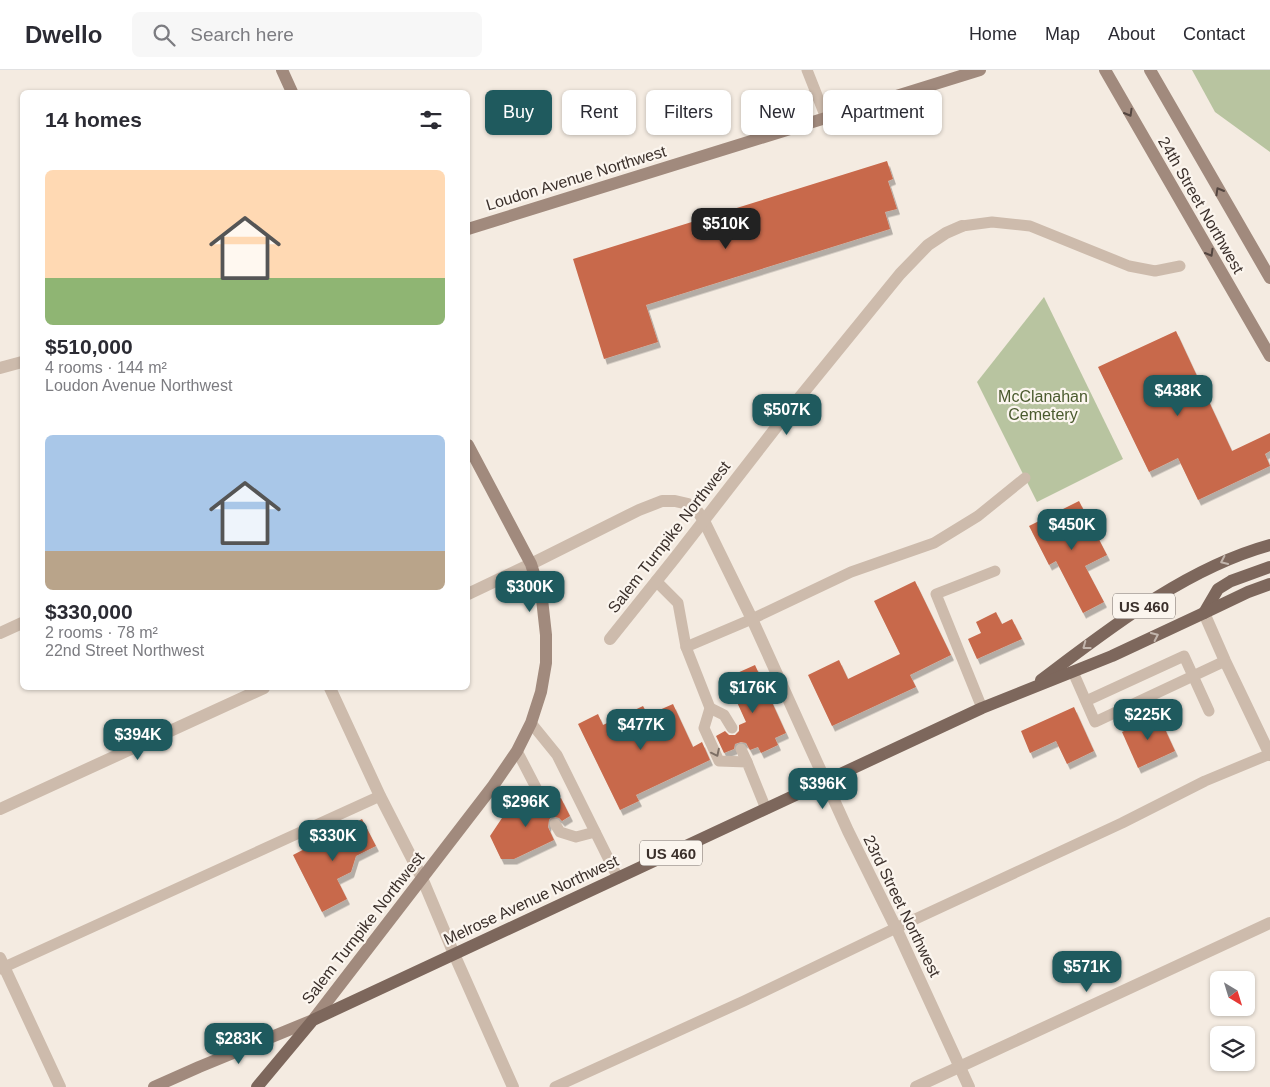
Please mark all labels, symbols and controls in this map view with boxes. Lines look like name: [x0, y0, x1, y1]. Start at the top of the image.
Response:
search box: [132, 12, 482, 57]
text: Dwello: [25, 21, 102, 48]
icon: search: [150, 21, 178, 49]
text: Search here: [190, 24, 294, 45]
text: Home: [969, 24, 1017, 44]
text: Map: [1045, 24, 1080, 44]
text: About: [1108, 24, 1155, 44]
text: Contact: [1183, 24, 1245, 44]
chip: Buy: [485, 90, 552, 135]
chip: Rent: [562, 90, 636, 135]
chip: Filters: [646, 90, 731, 135]
chip: New: [741, 90, 813, 135]
chip: Apartment: [823, 90, 942, 135]
icon: filters: [417, 106, 445, 134]
one-way arrow: [1123, 107, 1133, 116]
text: 14 homes: [45, 108, 142, 131]
street label: 24th Street Northwest: [1155, 134, 1247, 277]
street label: Loudon Avenue Northwest: [484, 142, 669, 214]
one-way arrow: [1216, 187, 1226, 196]
icon: home: [200, 203, 290, 293]
pin: $510K: [691, 208, 761, 250]
text: $510K: [702, 215, 750, 232]
one-way arrow: [1204, 248, 1214, 257]
text: $510,000: [45, 335, 133, 358]
text: 4 rooms · 144 m²: [45, 359, 167, 376]
pin: $438K: [1143, 374, 1213, 417]
text: Loudon Avenue Northwest: [45, 377, 232, 394]
text: $438K: [1154, 382, 1202, 399]
park label: McClanahan Cemetery: [998, 388, 1088, 423]
pin: $507K: [752, 394, 822, 436]
text: $507K: [763, 401, 811, 418]
street label: Salem Turnpike Northwest: [605, 457, 734, 616]
icon: home: [200, 468, 290, 558]
pin: $450K: [1037, 508, 1107, 551]
text: $450K: [1048, 516, 1096, 533]
one-way arrow: [1220, 555, 1229, 566]
pin: $300K: [495, 570, 565, 613]
text: $300K: [506, 578, 554, 595]
road number: US 460: [1113, 594, 1175, 618]
text: $330,000: [45, 600, 133, 623]
text: 2 rooms · 78 m²: [45, 624, 158, 641]
one-way arrow: [1150, 632, 1159, 643]
one-way arrow: [1082, 640, 1092, 649]
text: 22nd Street Northwest: [45, 642, 204, 659]
pin: $176K: [718, 672, 788, 714]
text: $176K: [729, 679, 777, 696]
pin: $225K: [1113, 698, 1183, 741]
text: $225K: [1124, 706, 1172, 723]
pin: $477K: [606, 708, 676, 751]
text: $477K: [617, 716, 665, 733]
pin: $394K: [103, 718, 173, 761]
text: $394K: [114, 726, 162, 743]
one-way arrow: [710, 748, 720, 757]
pin: $396K: [788, 768, 858, 810]
text: $396K: [799, 775, 847, 792]
pin: $296K: [491, 786, 561, 828]
text: $296K: [502, 793, 550, 810]
pin: $330K: [298, 820, 368, 862]
text: $330K: [309, 827, 357, 844]
street label: 23rd Street Northwest: [860, 832, 944, 980]
road number: US 460: [640, 840, 702, 866]
street label: Salem Turnpike Northwest: [299, 848, 428, 1007]
street label: Melrose Avenue Northwest: [441, 852, 622, 948]
pin: $571K: [1052, 950, 1122, 993]
text: $571K: [1063, 958, 1111, 975]
north arrow: [1210, 971, 1255, 1016]
map controls: [1210, 971, 1255, 1071]
pin: $283K: [204, 1022, 274, 1065]
button: layers: [1210, 1026, 1255, 1071]
text: $283K: [215, 1030, 263, 1047]

